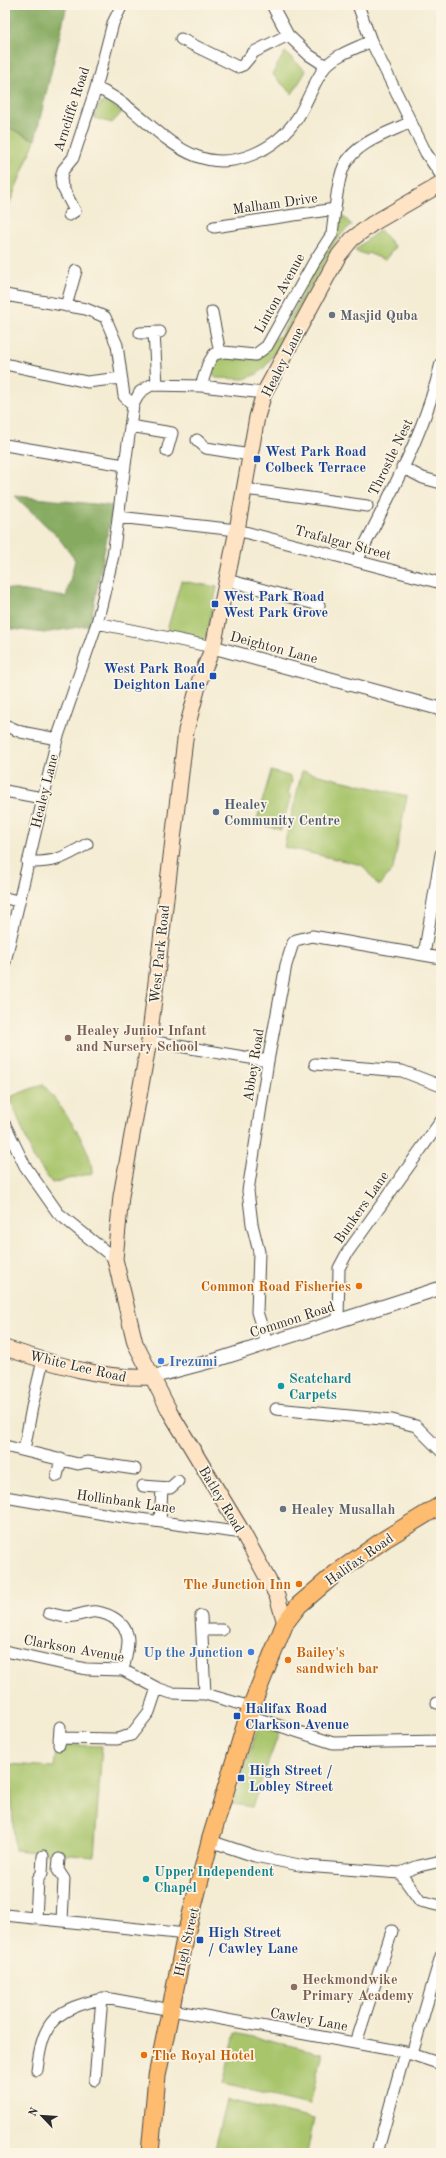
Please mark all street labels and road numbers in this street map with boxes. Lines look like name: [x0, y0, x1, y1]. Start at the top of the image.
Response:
street label: Arncliffe Road: [52, 65, 92, 154]
street label: Malham Drive: [232, 191, 319, 217]
street label: Linton Avenue: [252, 251, 307, 336]
street label: Healey Lane: [259, 325, 306, 400]
street label: Throstle Nest: [366, 417, 416, 498]
street label: Trafalgar Street: [293, 523, 393, 563]
street label: Deighton Lane: [228, 630, 319, 666]
street label: Healey Lane: [29, 753, 61, 830]
street label: West Park Road: [148, 904, 172, 1004]
street label: Abbey Road: [241, 1028, 267, 1103]
street label: Bunkers Lane: [332, 1169, 392, 1246]
street label: Common Road: [248, 1300, 336, 1340]
street label: White Lee Road: [28, 1349, 128, 1385]
street label: Batley Road: [196, 1464, 246, 1535]
street label: Hollinbank Lane: [75, 1488, 176, 1516]
street label: Halifax Road: [323, 1531, 396, 1588]
street label: Clarkson Avenue: [22, 1633, 125, 1665]
street label: High Street: [172, 1906, 202, 1978]
street label: Cawley Lane: [269, 2006, 349, 2034]

